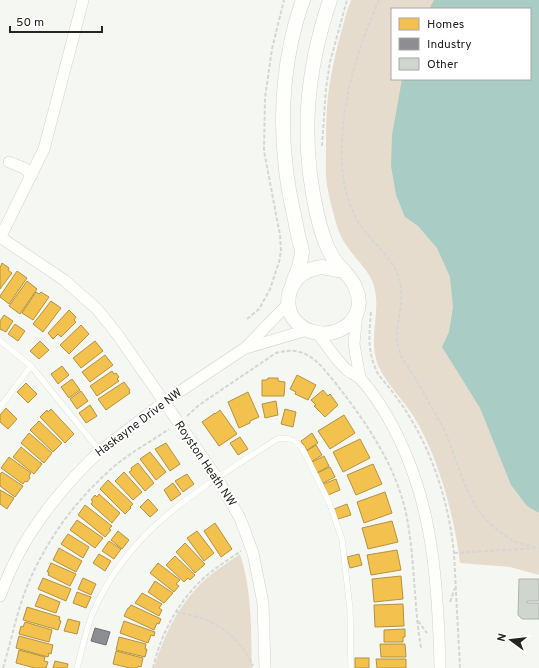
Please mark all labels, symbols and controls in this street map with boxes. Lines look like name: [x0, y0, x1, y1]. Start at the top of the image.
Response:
scale bar: [10, 8, 102, 34]
legend: [391, 8, 531, 80]
text: 50 m: [16, 15, 44, 31]
text: Homes: [427, 17, 464, 33]
text: Industry: [427, 37, 472, 53]
text: Other: [427, 57, 459, 73]
street label: Haskayne Drive NW: [92, 385, 186, 461]
street label: Royston Heath NW: [170, 418, 240, 510]
north arrow: [491, 620, 531, 660]
text: N: [495, 632, 510, 643]

